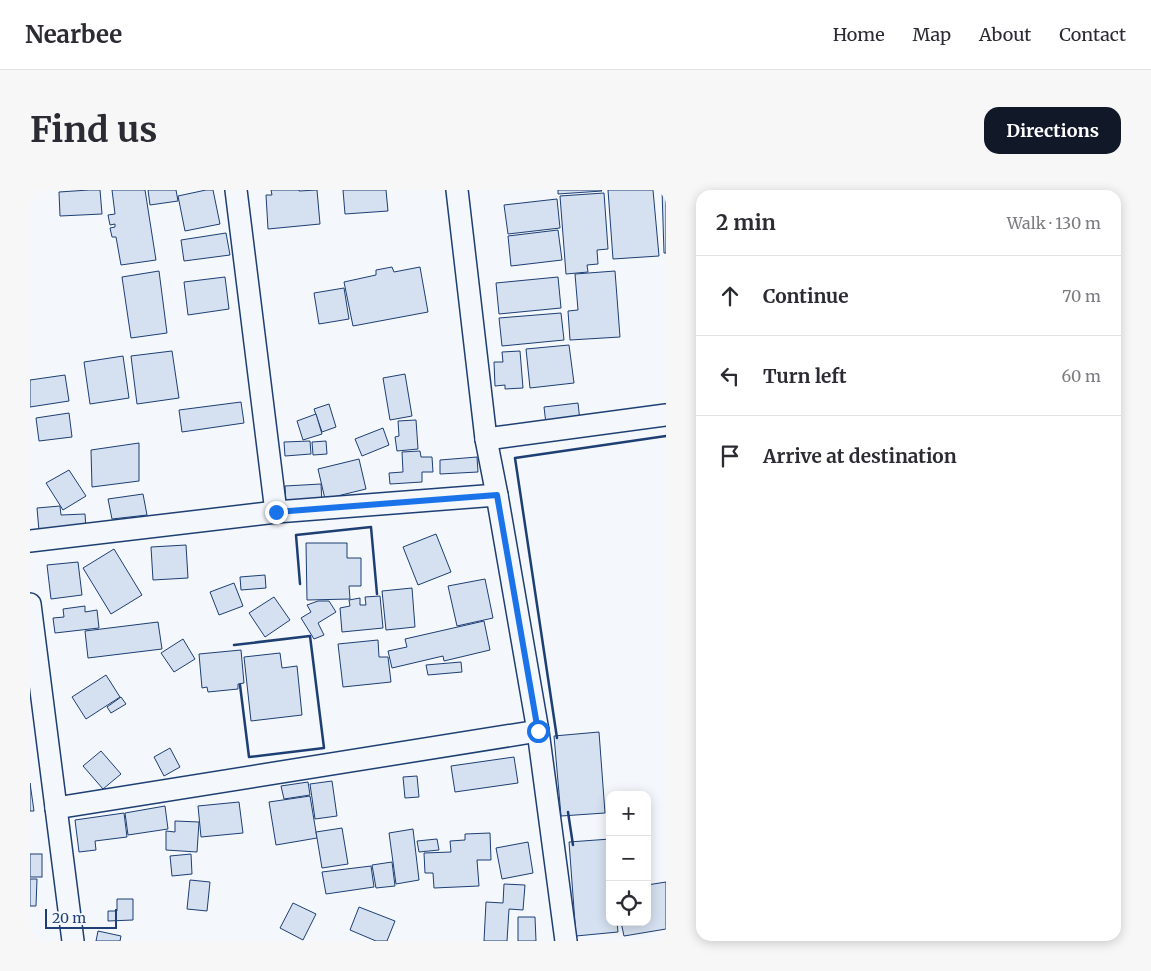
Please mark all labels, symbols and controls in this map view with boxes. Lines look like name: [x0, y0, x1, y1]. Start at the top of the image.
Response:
text: Nearbee: [25, 19, 122, 50]
text: Home: [833, 23, 885, 46]
text: Map: [913, 23, 951, 46]
text: About: [979, 23, 1031, 46]
text: Contact: [1059, 23, 1126, 46]
button: Directions: [984, 107, 1121, 154]
text: Find us: [30, 108, 157, 152]
text: 2 min: [716, 209, 776, 236]
text: Walk · 130 m: [1007, 213, 1101, 233]
icon: ahead: [716, 282, 744, 310]
text: Continue: [763, 284, 849, 308]
text: 70 m: [1062, 286, 1101, 306]
icon: left: [716, 362, 744, 390]
text: Turn left: [763, 364, 847, 388]
text: 60 m: [1061, 366, 1101, 386]
icon: arrive: [716, 442, 744, 470]
text: Arrive at destination: [763, 444, 957, 468]
route end: [265, 501, 288, 524]
route start: [527, 720, 550, 743]
map controls: [606, 791, 651, 926]
button: +: [606, 791, 651, 836]
button: −: [606, 836, 651, 881]
button: locate: [606, 881, 651, 926]
scale bar: [45, 906, 118, 929]
text: 20 m: [52, 909, 86, 927]

